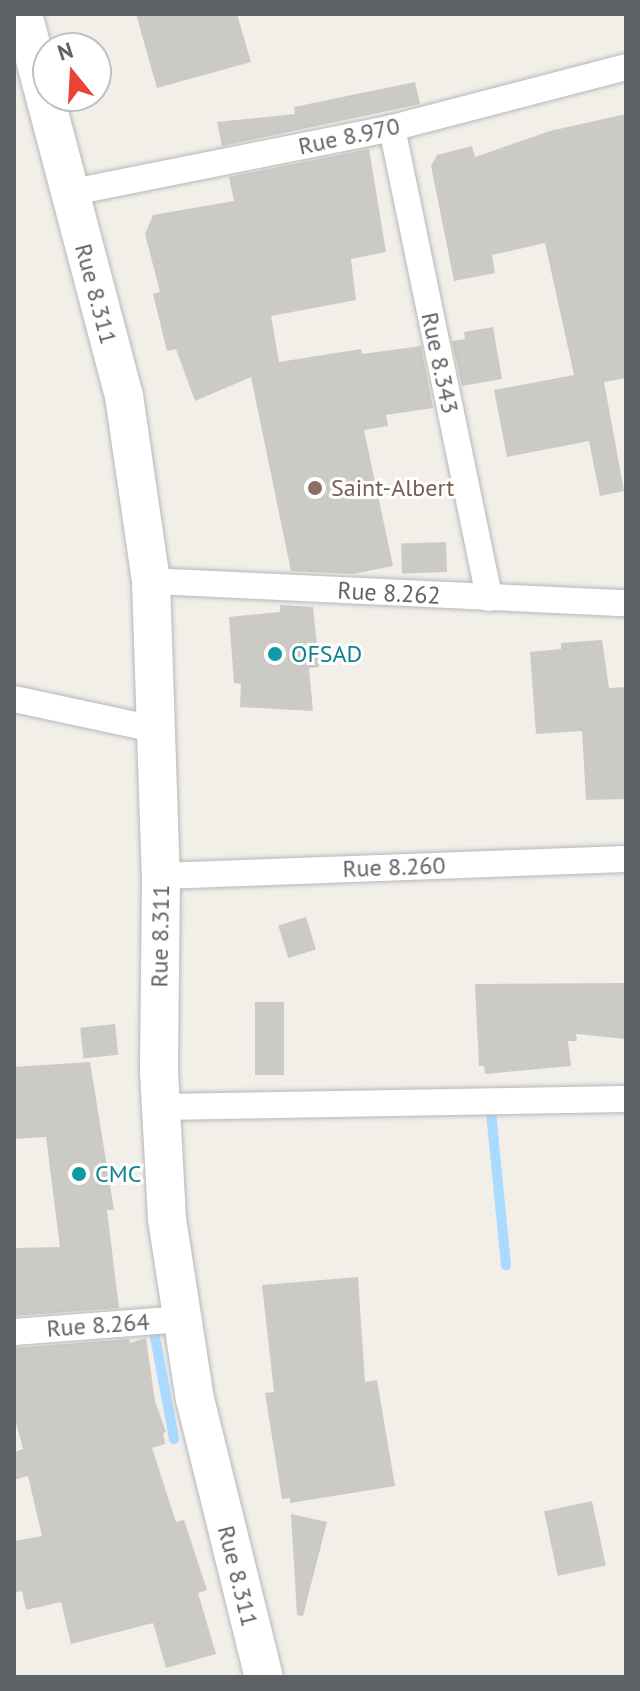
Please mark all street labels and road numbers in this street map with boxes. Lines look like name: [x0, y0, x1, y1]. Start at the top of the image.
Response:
street label: Rue 8.970: [296, 111, 402, 161]
street label: Rue 8.311: [69, 241, 123, 347]
street label: Rue 8.343: [415, 310, 465, 416]
street label: Rue 8.262: [337, 576, 441, 610]
street label: Rue 8.260: [342, 851, 446, 883]
street label: Rue 8.311: [145, 884, 175, 988]
street label: Rue 8.264: [46, 1307, 150, 1343]
street label: Rue 8.311: [212, 1523, 264, 1629]

